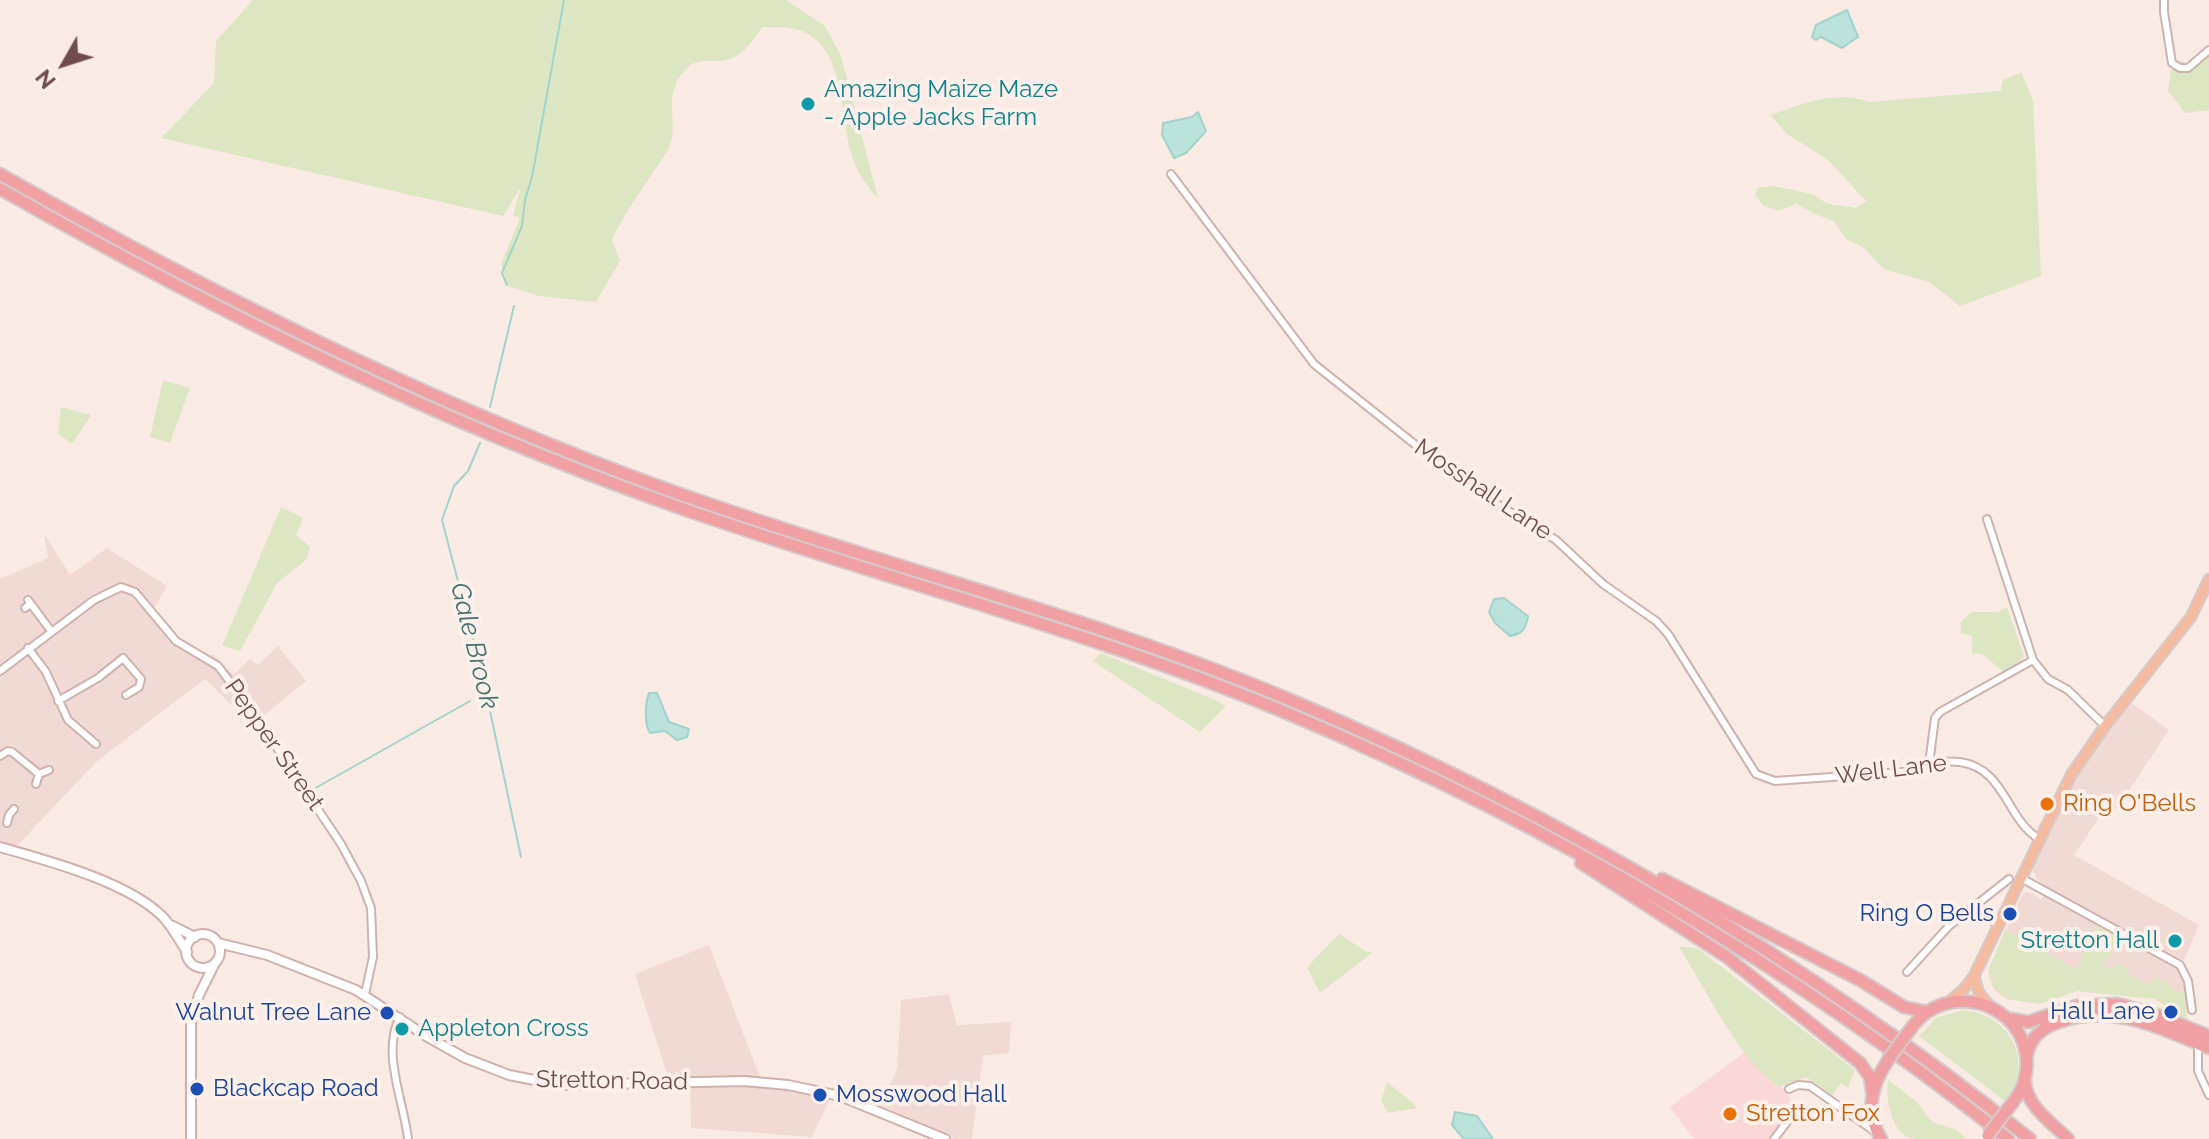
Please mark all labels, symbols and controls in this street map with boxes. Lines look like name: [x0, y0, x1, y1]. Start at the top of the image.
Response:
north arrow: [24, 24, 104, 104]
text: N: [30, 64, 61, 94]
place label: Amazing Maize Maze - Apple Jacks Farm: [824, 76, 1058, 132]
marker: Amazing Maize Maze - Apple Jacks Farm: [799, 95, 817, 113]
street label: Mosshall Lane: [1409, 433, 1557, 547]
water label: Gale Brook: [443, 579, 505, 713]
street label: Pepper Street: [218, 674, 330, 816]
street label: Well Lane: [1834, 749, 1948, 791]
place label: Ring O'Bells: [2063, 790, 2196, 818]
marker: Ring O'Bells: [2038, 795, 2056, 813]
place label: Ring O Bells: [1859, 900, 1994, 928]
marker: Ring O Bells: [2001, 905, 2019, 923]
place label: Stretton Hall: [2021, 927, 2159, 955]
marker: Stretton Hall: [2166, 932, 2184, 950]
place label: Hall Lane: [2050, 998, 2155, 1026]
place label: Walnut Tree Lane: [175, 999, 371, 1027]
marker: Hall Lane: [2162, 1003, 2180, 1021]
marker: Walnut Tree Lane: [378, 1004, 396, 1022]
place label: Appleton Cross: [418, 1015, 589, 1043]
marker: Appleton Cross: [393, 1020, 411, 1038]
street label: Stretton Road: [536, 1065, 688, 1097]
place label: Blackcap Road: [213, 1075, 379, 1103]
marker: Blackcap Road: [188, 1080, 206, 1098]
place label: Mosswood Hall: [836, 1081, 1006, 1109]
marker: Mosswood Hall: [811, 1086, 829, 1104]
place label: Stretton Fox: [1746, 1100, 1880, 1128]
marker: Stretton Fox: [1721, 1105, 1739, 1123]

